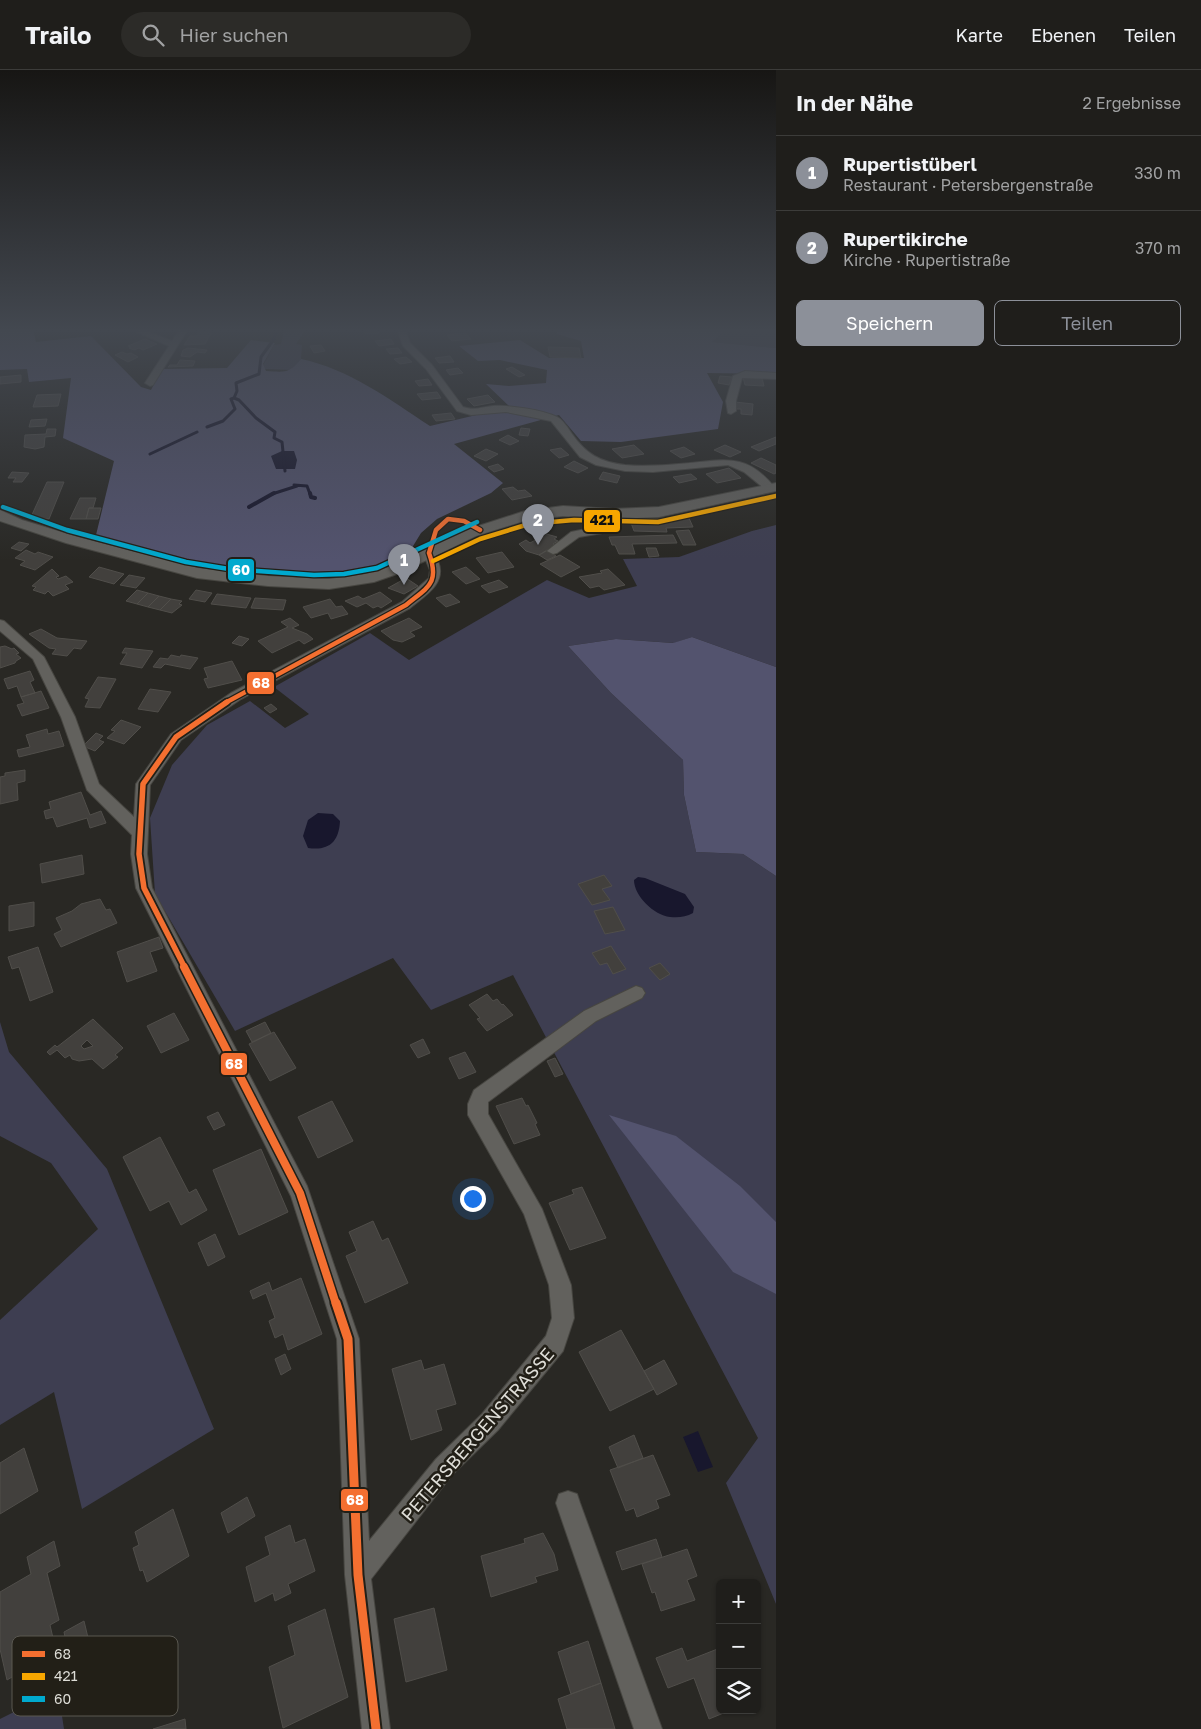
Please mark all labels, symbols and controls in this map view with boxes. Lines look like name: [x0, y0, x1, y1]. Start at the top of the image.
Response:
search box: [121, 12, 471, 57]
text: Trailo: [25, 20, 91, 49]
icon: search: [139, 21, 167, 49]
text: Hier suchen: [179, 23, 289, 46]
text: Karte: [956, 24, 1003, 46]
text: Ebenen: [1031, 24, 1096, 46]
text: Teilen: [1124, 24, 1176, 46]
text: In der Nähe: [796, 90, 913, 116]
text: 2 Ergebnisse: [1083, 93, 1181, 113]
text: Rupertistüberl: [843, 152, 977, 175]
text: 1: [808, 163, 816, 183]
text: 330 m: [1134, 163, 1181, 183]
text: Restaurant · Petersbergenstraße: [843, 175, 1093, 195]
text: Rupertikirche: [843, 227, 968, 250]
text: 2: [807, 238, 817, 258]
text: 370 m: [1135, 238, 1181, 258]
text: Kirche · Rupertistraße: [843, 250, 1010, 270]
button: Speichern: [796, 300, 984, 346]
button: Teilen: [994, 300, 1181, 346]
pin: 2: [522, 504, 554, 545]
line badge: 421: [583, 509, 621, 533]
text: 421: [590, 511, 614, 528]
pin: 1: [388, 544, 420, 585]
line badge: 60: [227, 558, 255, 582]
text: 60: [232, 561, 250, 578]
line badge: 68: [246, 671, 275, 695]
text: 68: [252, 674, 270, 691]
line badge: 68: [220, 1052, 248, 1076]
text: 68: [225, 1055, 243, 1072]
your location: [460, 1186, 486, 1212]
street label: PETERSBERGENSTRASSE: [396, 1343, 558, 1525]
line badge: 68: [340, 1488, 369, 1512]
text: 68: [346, 1491, 364, 1508]
map controls: [716, 1579, 761, 1714]
button: +: [716, 1579, 761, 1624]
button: −: [716, 1624, 761, 1669]
legend: [12, 1636, 178, 1716]
text: 68: [54, 1645, 71, 1662]
text: 421: [54, 1667, 78, 1684]
button: layers: [716, 1669, 761, 1714]
text: 60: [54, 1690, 71, 1707]

